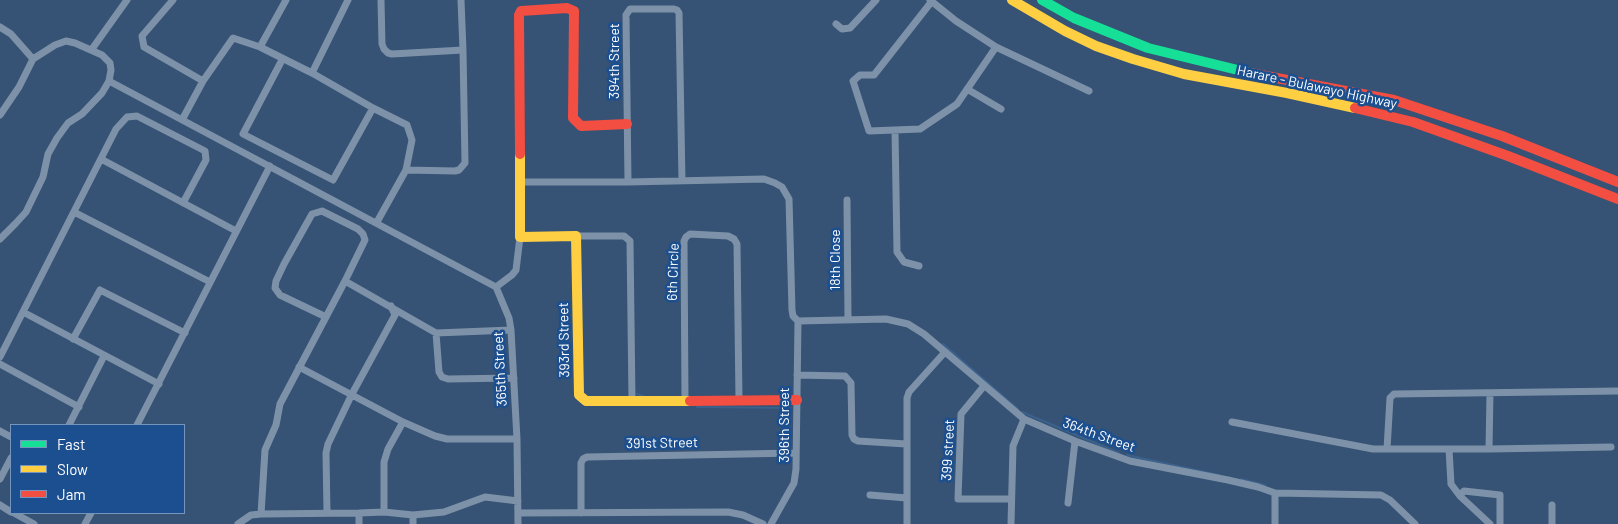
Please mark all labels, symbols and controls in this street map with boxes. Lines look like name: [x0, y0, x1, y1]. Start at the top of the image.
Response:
street label: 394th Street: [606, 23, 622, 99]
street label: Harare - Bulawayo Highway: [1235, 62, 1399, 112]
street label: 18th Close: [827, 229, 843, 291]
street label: 6th Circle: [664, 243, 682, 301]
street label: 393rd Street: [555, 302, 573, 378]
street label: 365th Street: [490, 331, 510, 407]
street label: 396th Street: [776, 387, 792, 463]
street label: 364th Street: [1061, 414, 1137, 456]
street label: 399 street: [938, 419, 958, 481]
legend: [10, 424, 185, 514]
street label: 391st Street: [626, 434, 698, 452]
text: Fast: [57, 435, 85, 453]
text: Slow: [57, 460, 88, 478]
text: Jam: [57, 485, 86, 503]

